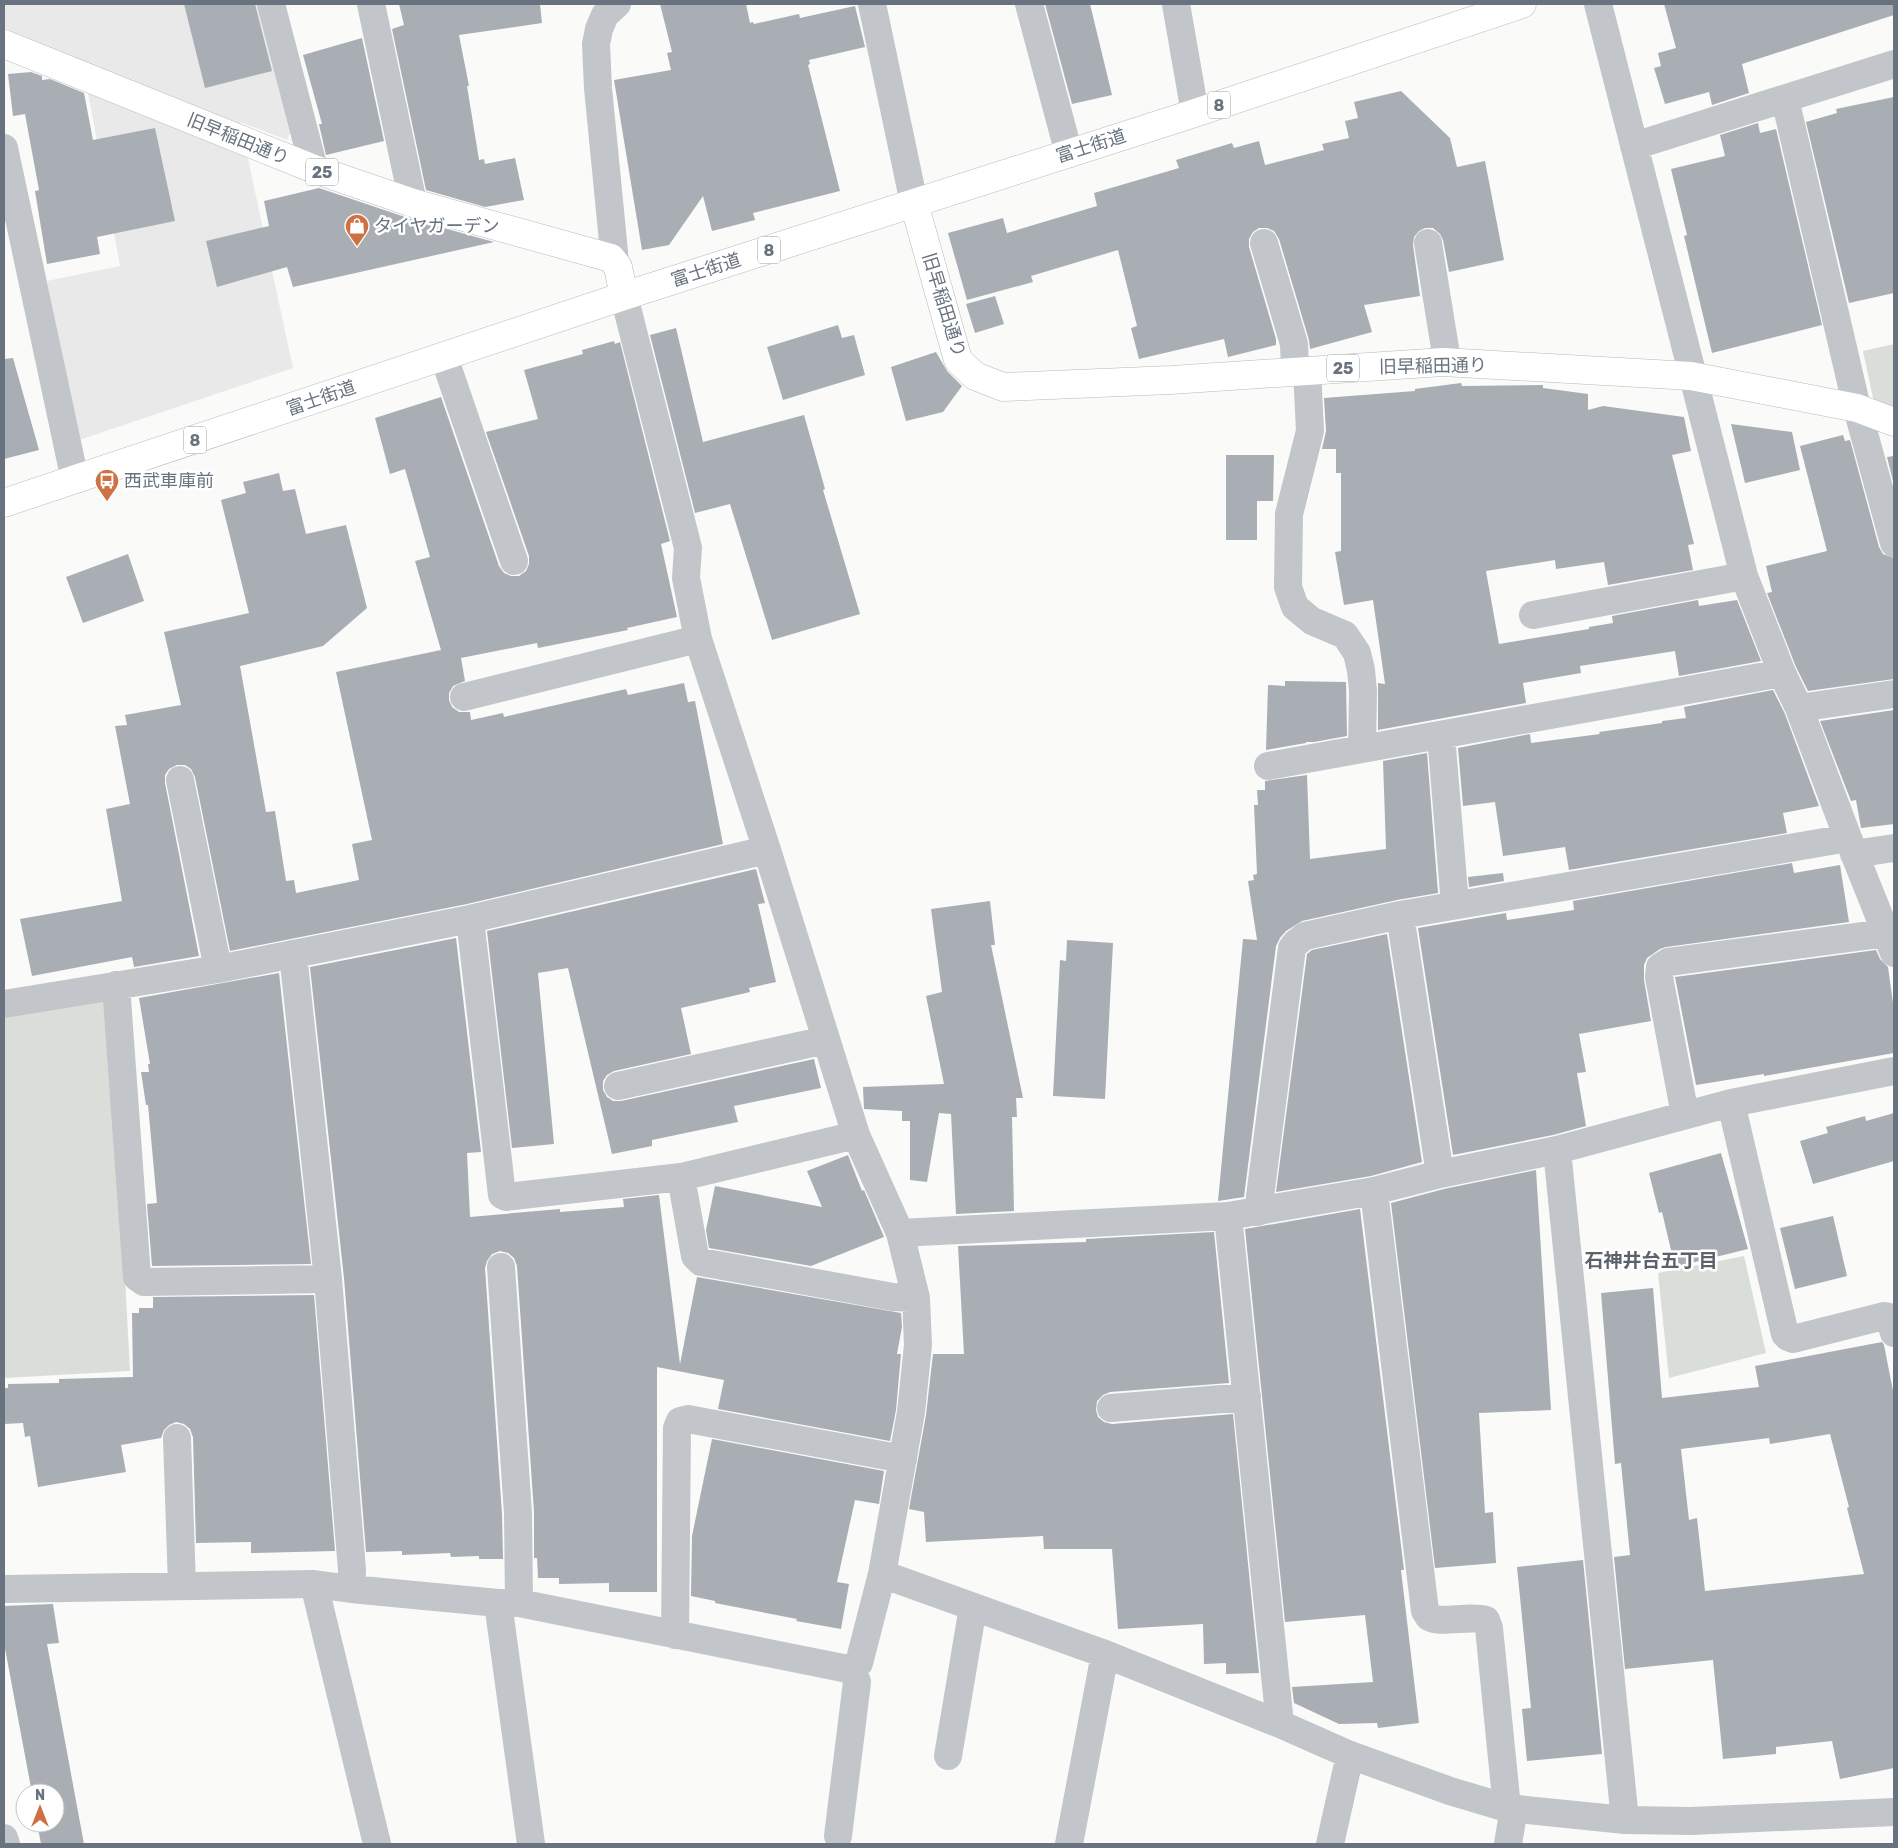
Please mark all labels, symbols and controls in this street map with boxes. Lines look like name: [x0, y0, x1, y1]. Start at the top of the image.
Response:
road number: 8: [1208, 92, 1230, 118]
street label: 旧早稲田通り: [184, 109, 292, 169]
street label: 富士街道: [1053, 124, 1129, 168]
road number: 25: [306, 158, 338, 186]
shop icon: タイヤガーデン: [344, 213, 370, 247]
place label: タイヤガーデン: [374, 215, 499, 237]
road number: 8: [758, 236, 780, 264]
street label: 富士街道: [668, 248, 744, 292]
street label: 旧早稲田通り: [918, 250, 970, 360]
road number: 25: [1327, 354, 1359, 382]
street label: 旧早稲田通り: [1379, 354, 1487, 378]
street label: 富士街道: [283, 376, 359, 420]
road number: 8: [184, 426, 206, 454]
bus stop icon: 西武車庫前: [94, 468, 120, 502]
place label: 西武車庫前: [124, 470, 214, 492]
district label: 石神井台五丁目: [1584, 1249, 1718, 1272]
north arrow: [15, 1783, 65, 1833]
text: N: [35, 1787, 45, 1804]

